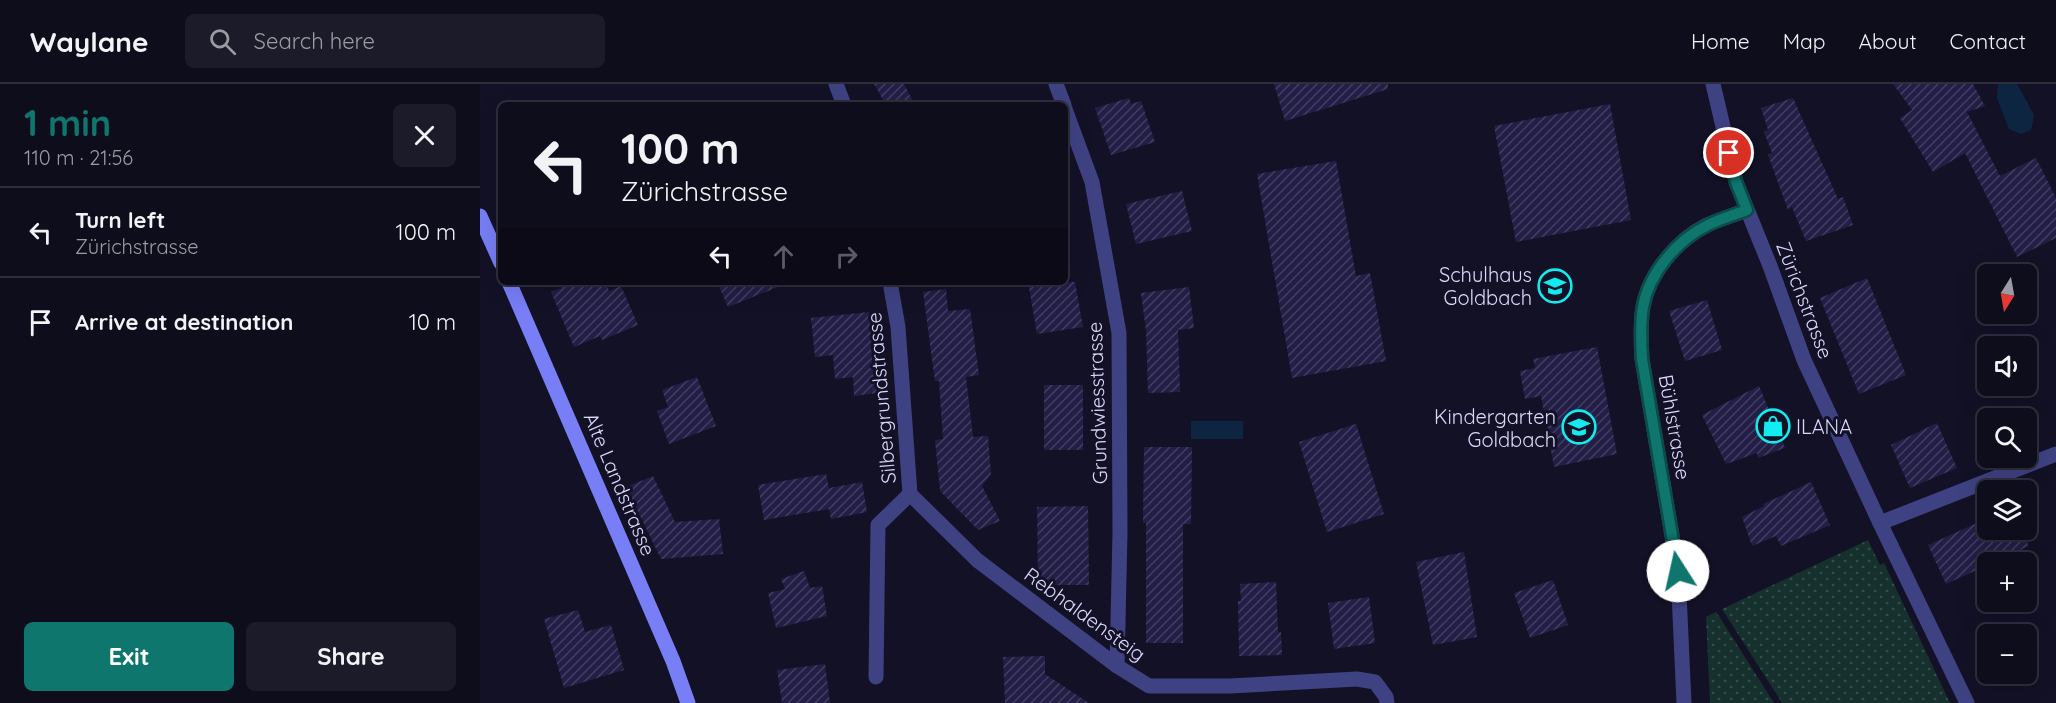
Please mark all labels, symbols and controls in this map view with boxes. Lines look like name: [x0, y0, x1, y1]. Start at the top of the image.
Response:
search box: [185, 14, 605, 68]
text: Waylane: [30, 24, 149, 59]
icon: search: [206, 25, 239, 58]
text: Search here: [254, 27, 375, 55]
text: Home: [1691, 28, 1750, 54]
text: Map: [1783, 28, 1826, 54]
text: About: [1859, 28, 1917, 54]
text: Contact: [1950, 28, 2026, 54]
text: 1 min: [24, 100, 111, 145]
button: close: [393, 104, 456, 167]
text: 100 m: [621, 122, 739, 175]
icon: left: [522, 126, 600, 204]
pin: [1703, 127, 1754, 178]
icon: arrive: [1712, 136, 1745, 169]
text: 110 m · 21:56: [24, 145, 133, 170]
text: Zürichstrasse: [621, 174, 788, 208]
text: Turn left: [75, 206, 165, 234]
icon: left: [24, 216, 57, 249]
text: 100 m: [396, 218, 456, 246]
text: Zürichstrasse: [75, 234, 199, 259]
street label: Zürichstrasse: [1771, 238, 1839, 362]
icon: left: [704, 240, 737, 273]
icon: ahead: [767, 240, 800, 273]
icon: right: [830, 240, 863, 273]
place label: Schulhaus Goldbach: [1439, 262, 1532, 310]
north arrow: [1977, 264, 2037, 324]
map controls: [1977, 264, 2037, 684]
school or university icon: Schulhaus Goldbach: [1537, 268, 1573, 304]
icon: arrive: [24, 306, 57, 339]
text: Arrive at destination: [75, 308, 293, 336]
text: 10 m: [409, 308, 456, 336]
street label: Silbergrundstrasse: [861, 311, 901, 485]
street label: Grundwiesstrasse: [1082, 321, 1112, 485]
button: sound: [1977, 336, 2037, 396]
street label: Bühlstrasse: [1653, 373, 1697, 481]
place label: Kindergarten Goldbach: [1434, 404, 1556, 452]
shop icon: ILANA: [1755, 408, 1791, 444]
button: search: [1977, 408, 2037, 468]
street label: Alte Landstrasse: [579, 409, 661, 559]
school or university icon: Kindergarten Goldbach: [1561, 409, 1597, 445]
place label: ILANA: [1796, 414, 1852, 439]
button: layers: [1977, 480, 2037, 540]
position arrow: [1646, 539, 1710, 603]
button: +: [1977, 552, 2037, 612]
street label: Rebhaldensteig: [1020, 562, 1150, 666]
button: Exit: [24, 622, 234, 691]
button: Share: [246, 622, 456, 691]
button: −: [1977, 624, 2037, 684]

